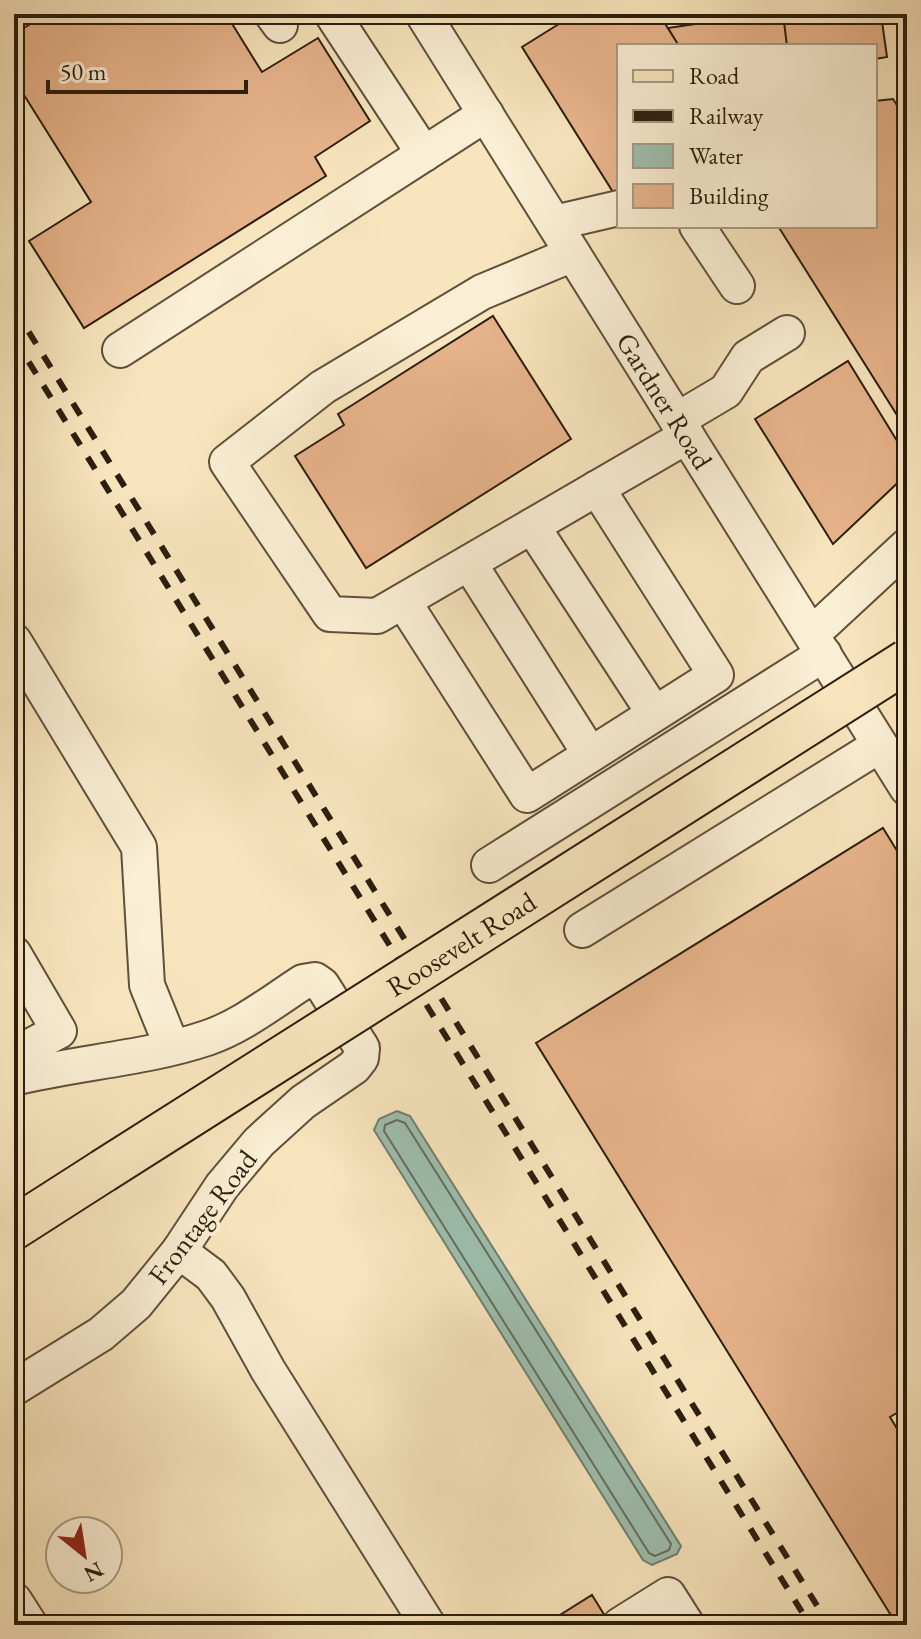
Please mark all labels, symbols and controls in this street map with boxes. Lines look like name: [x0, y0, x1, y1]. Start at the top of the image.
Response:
scale bar: [48, 44, 246, 94]
legend: [617, 44, 877, 228]
text: 50 m: [60, 56, 107, 87]
text: Road: [689, 60, 740, 91]
text: Railway: [689, 100, 764, 131]
text: Water: [689, 140, 743, 171]
text: Building: [689, 180, 769, 211]
street label: Gardner Road: [609, 326, 721, 476]
street label: Roosevelt Road: [380, 883, 543, 1005]
street label: Frontage Road: [140, 1142, 265, 1292]
north arrow: [44, 1515, 124, 1595]
text: N: [79, 1555, 109, 1589]

